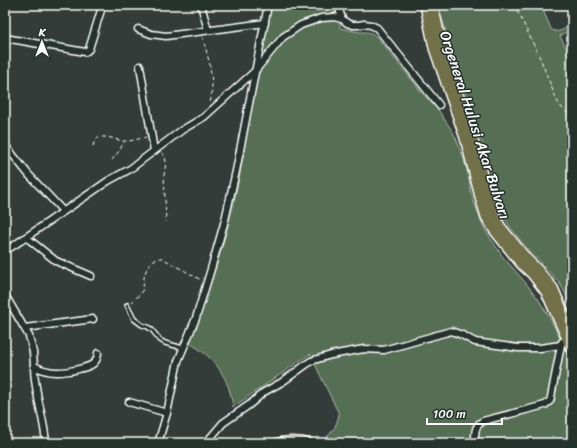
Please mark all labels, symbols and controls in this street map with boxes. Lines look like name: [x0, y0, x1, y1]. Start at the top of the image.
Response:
north arrow: [22, 22, 62, 62]
text: K: [38, 23, 47, 42]
street label: Orgeneral Hulusi Akar Bulvarı: [432, 27, 518, 223]
scale bar: [427, 400, 502, 426]
text: 100 m: [433, 403, 466, 425]

